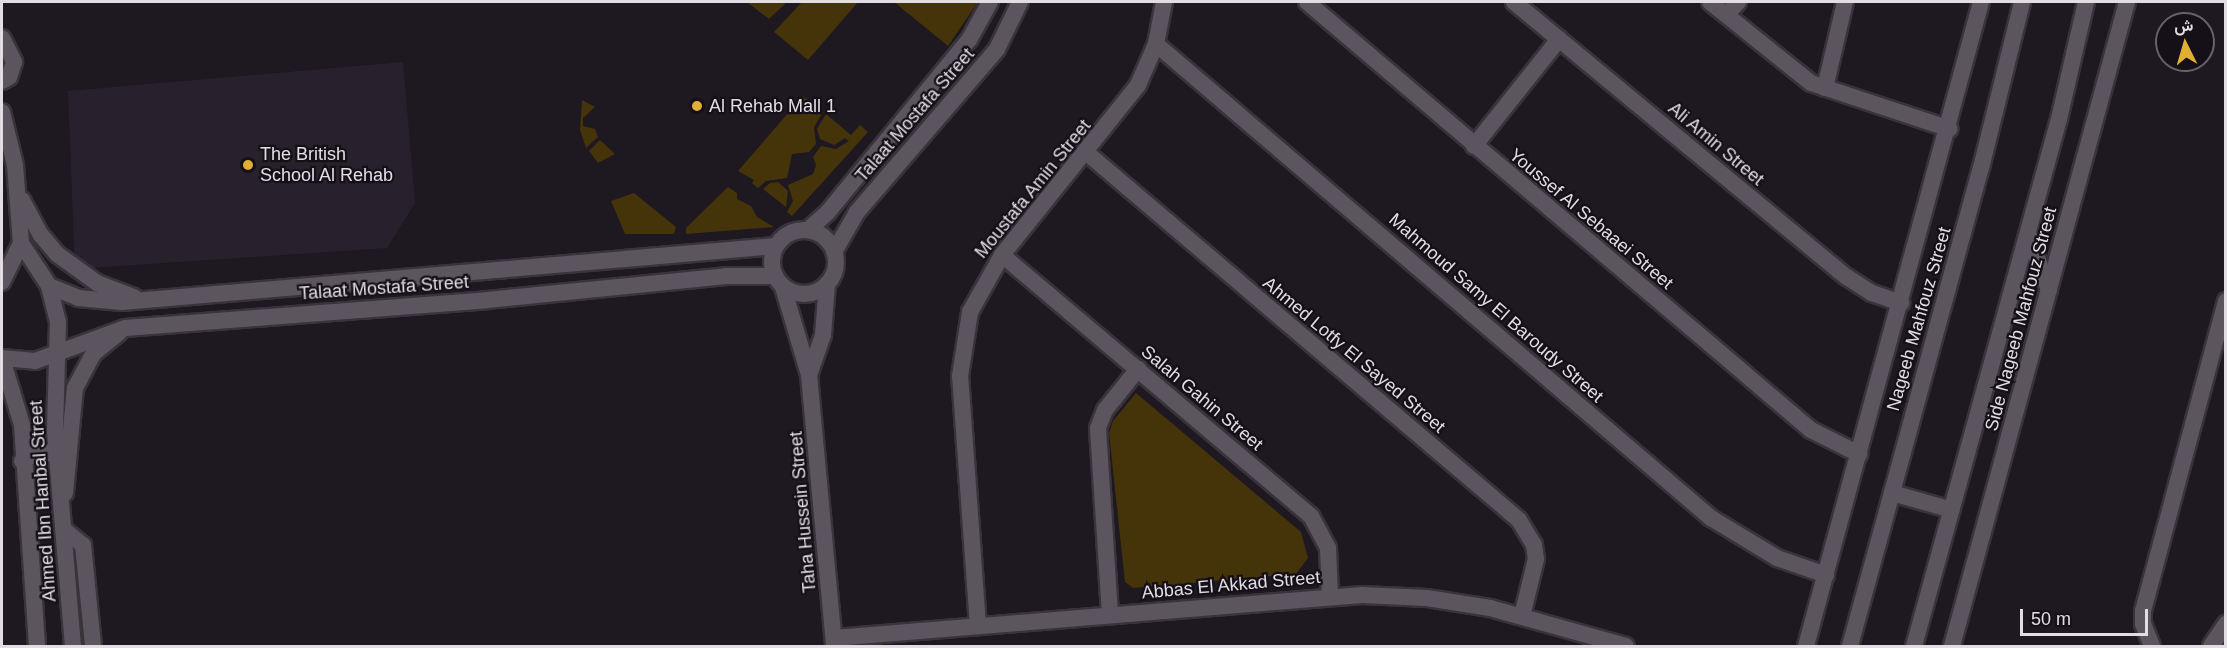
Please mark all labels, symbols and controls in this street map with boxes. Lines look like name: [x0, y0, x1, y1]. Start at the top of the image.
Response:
north arrow: [2155, 12, 2215, 72]
text: ش: [2173, 16, 2194, 35]
street label: Talaat Mostafa Street: [851, 44, 979, 186]
place label: Al Rehab Mall 1: [709, 95, 836, 117]
street label: Ali Amin Street: [1663, 97, 1769, 191]
marker: Al Rehab Mall 1: [690, 99, 704, 113]
street label: Moustafa Amin Street: [970, 115, 1096, 263]
place label: The British School Al Rehab: [260, 144, 394, 186]
street label: Youssef Al Sebaaei Street: [1504, 144, 1678, 294]
marker: The British School Al Rehab: [241, 158, 255, 172]
street label: Side Nageeb Mahfouz Street: [1981, 205, 2061, 433]
street label: Mahmoud Samy El Baroudy Street: [1384, 209, 1608, 407]
street label: Nageeb Mahfouz Street: [1882, 225, 1956, 413]
street label: Talaat Mostafa Street: [298, 271, 470, 305]
street label: Ahmed Lotfy El Sayed Street: [1259, 272, 1449, 438]
street label: Salah Gahin Street: [1137, 341, 1267, 455]
street label: Ahmed Ibn Hanbal Street: [25, 399, 61, 603]
street label: Taha Hussein Street: [785, 430, 821, 594]
street label: Abbas El Akkad Street: [1140, 566, 1322, 604]
scale bar: [2023, 597, 2150, 635]
text: 50 m: [2031, 609, 2071, 629]

